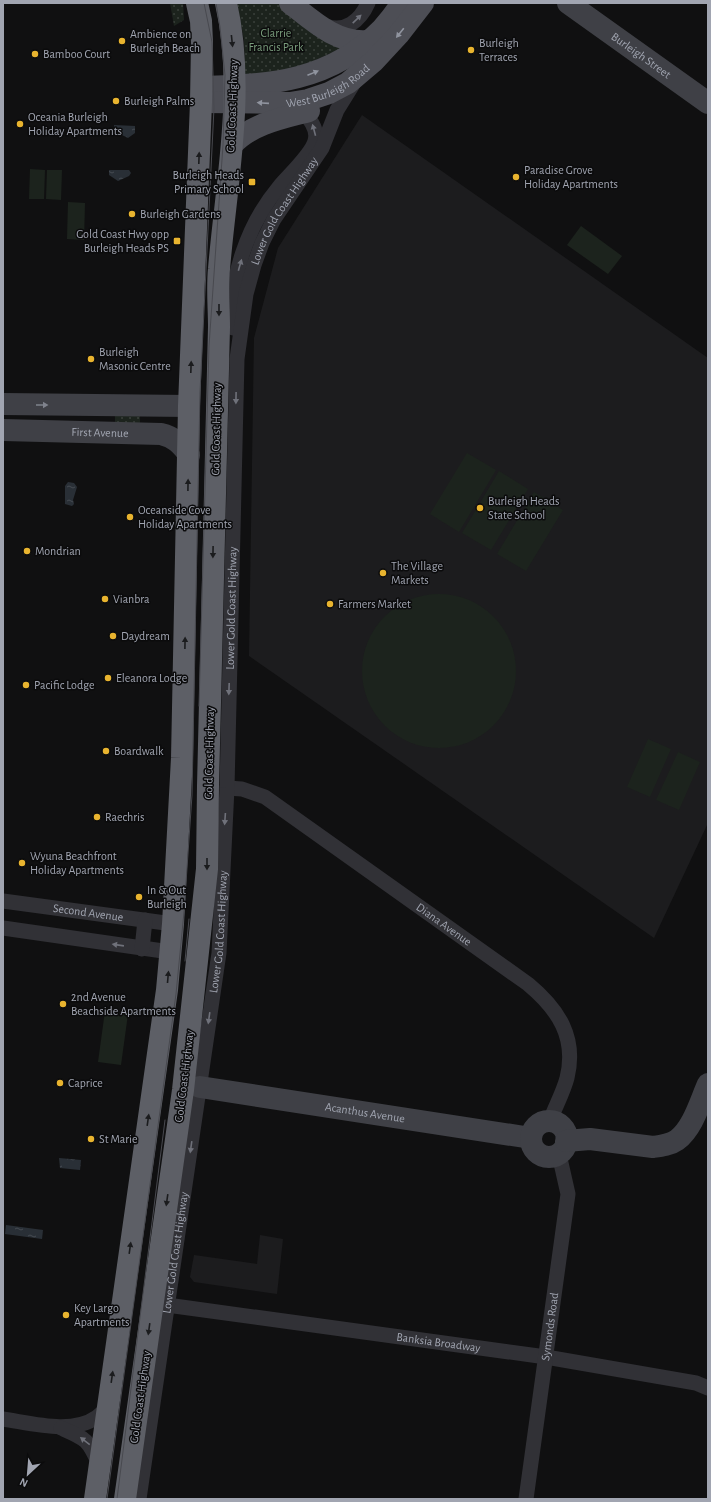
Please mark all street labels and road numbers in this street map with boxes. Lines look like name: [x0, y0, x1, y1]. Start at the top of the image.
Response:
street label: Burleigh Street: [609, 30, 673, 81]
street label: Gold Coast Highway: [224, 59, 241, 153]
street label: West Burleigh Road: [285, 62, 372, 110]
street label: Lower Gold Coast Highway: [249, 155, 321, 266]
street label: Gold Coast Highway: [209, 382, 224, 476]
street label: First Avenue: [71, 426, 129, 439]
street label: Lower Gold Coast Highway: [224, 546, 240, 670]
street label: Gold Coast Highway: [202, 706, 217, 800]
street label: Lower Gold Coast Highway: [207, 870, 230, 994]
street label: Diana Avenue: [414, 901, 474, 948]
street label: Second Avenue: [52, 902, 124, 923]
street label: Gold Coast Highway: [172, 1029, 197, 1123]
street label: Acanthus Avenue: [324, 1100, 406, 1124]
street label: Lower Gold Coast Highway: [160, 1191, 191, 1314]
street label: Symonds Road: [539, 1292, 560, 1361]
street label: Banksia Broadway: [396, 1331, 481, 1355]
street label: Gold Coast Highway: [128, 1350, 153, 1444]

